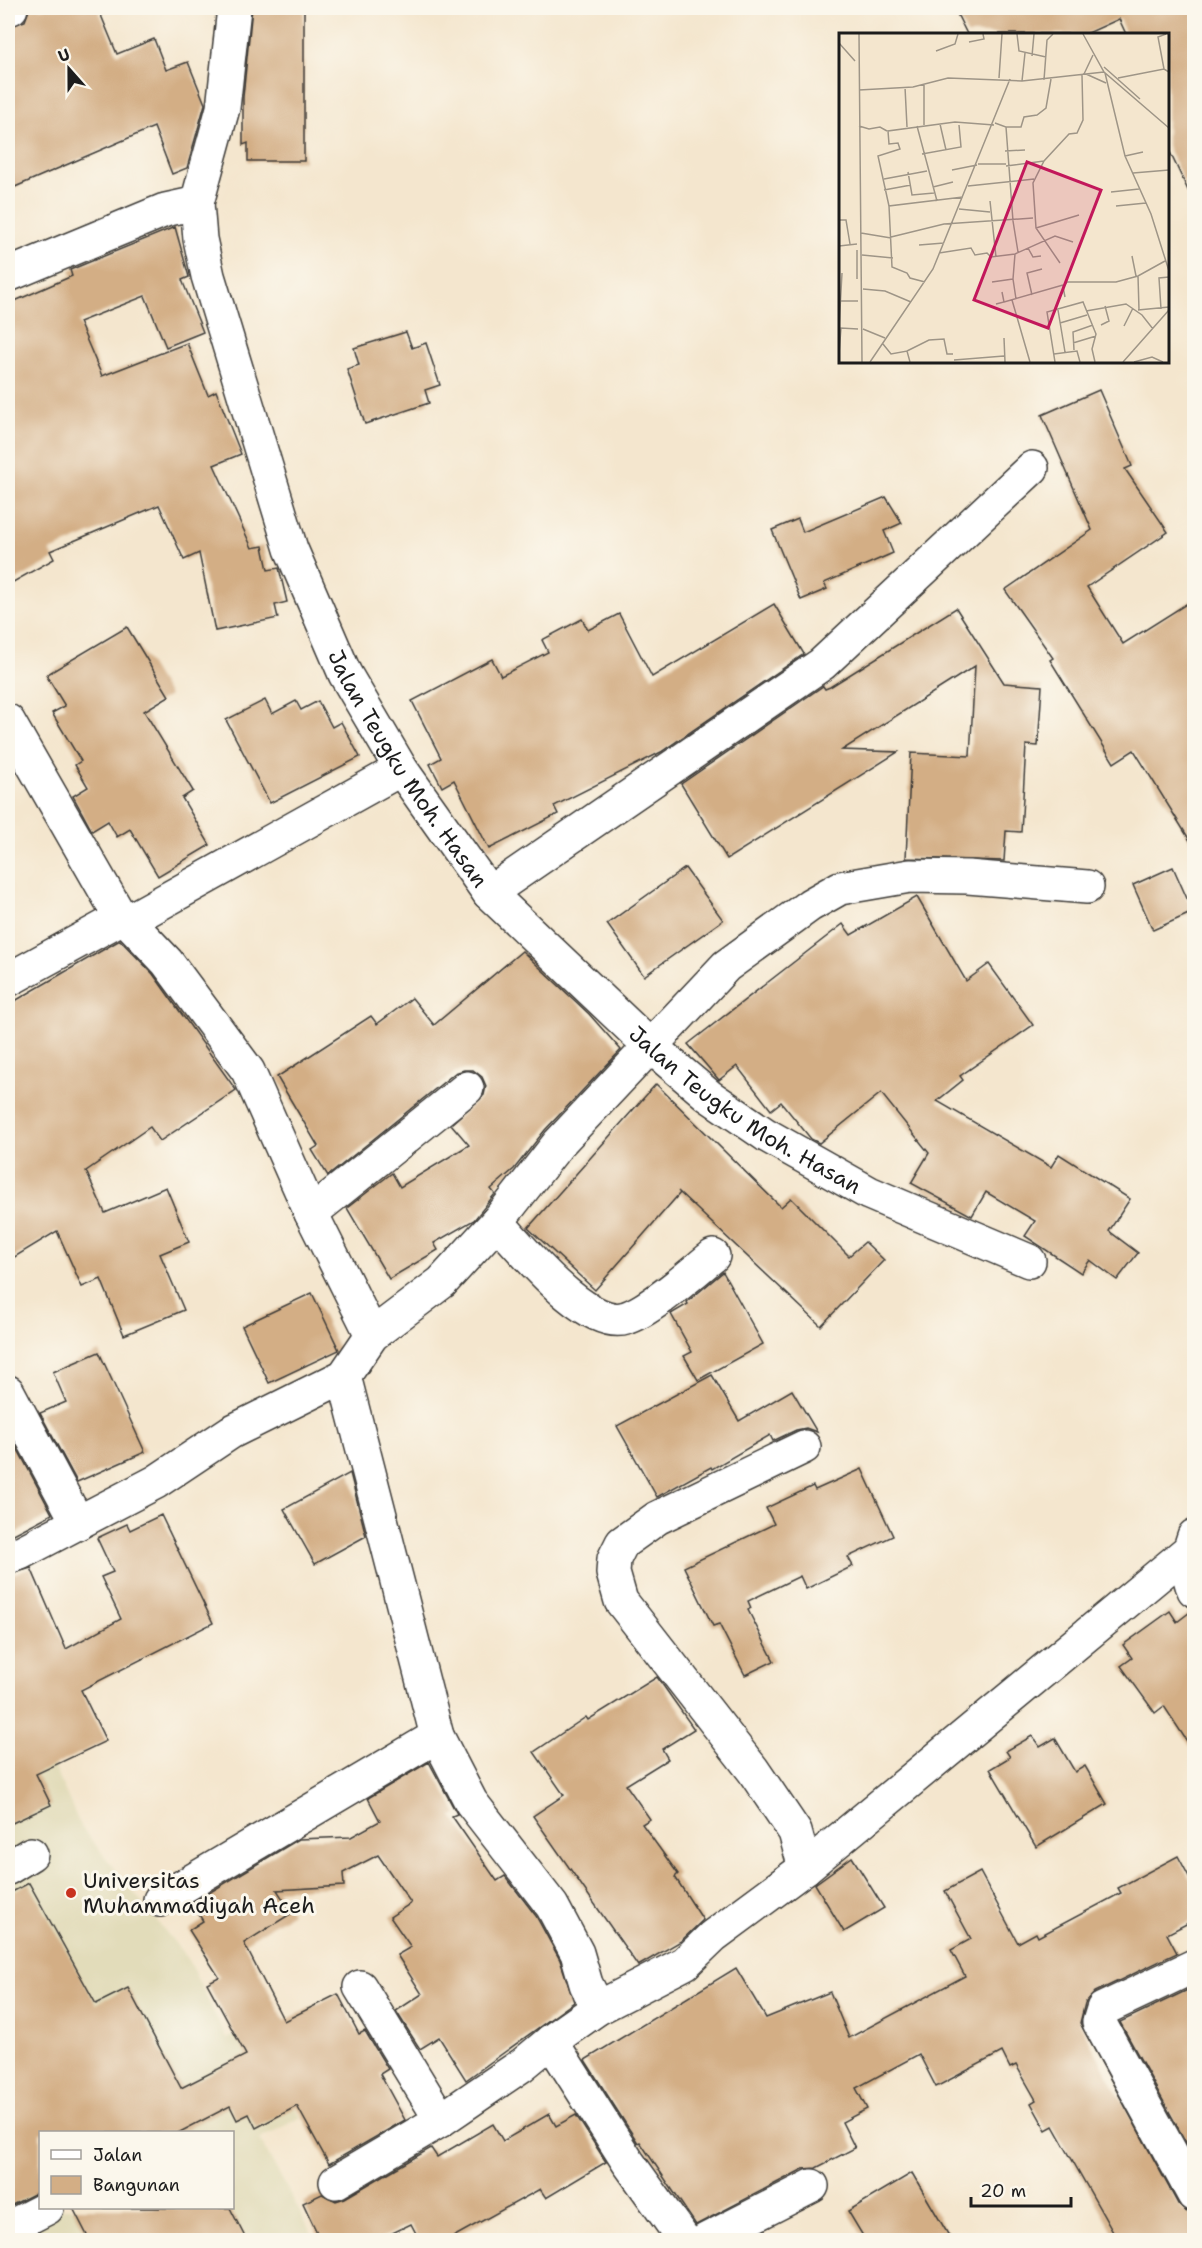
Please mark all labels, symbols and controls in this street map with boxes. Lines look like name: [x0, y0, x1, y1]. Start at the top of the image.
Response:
inset map: [839, 33, 1169, 363]
north arrow: [39, 39, 99, 99]
text: U: [55, 44, 73, 67]
street label: Jalan Teugku Moh. Hasan: [322, 645, 495, 893]
street label: Jalan Teugku Moh. Hasan: [623, 1019, 866, 1200]
place label: Universitas Muhammadiyah Aceh: [83, 1866, 315, 1920]
marker: Universitas Muhammadiyah Aceh: [64, 1886, 78, 1900]
legend: [39, 2131, 234, 2209]
text: Jalan: [93, 2143, 142, 2167]
scale bar: [971, 2170, 1072, 2208]
text: Bangunan: [93, 2173, 180, 2197]
text: 20 m: [980, 2179, 1026, 2203]

